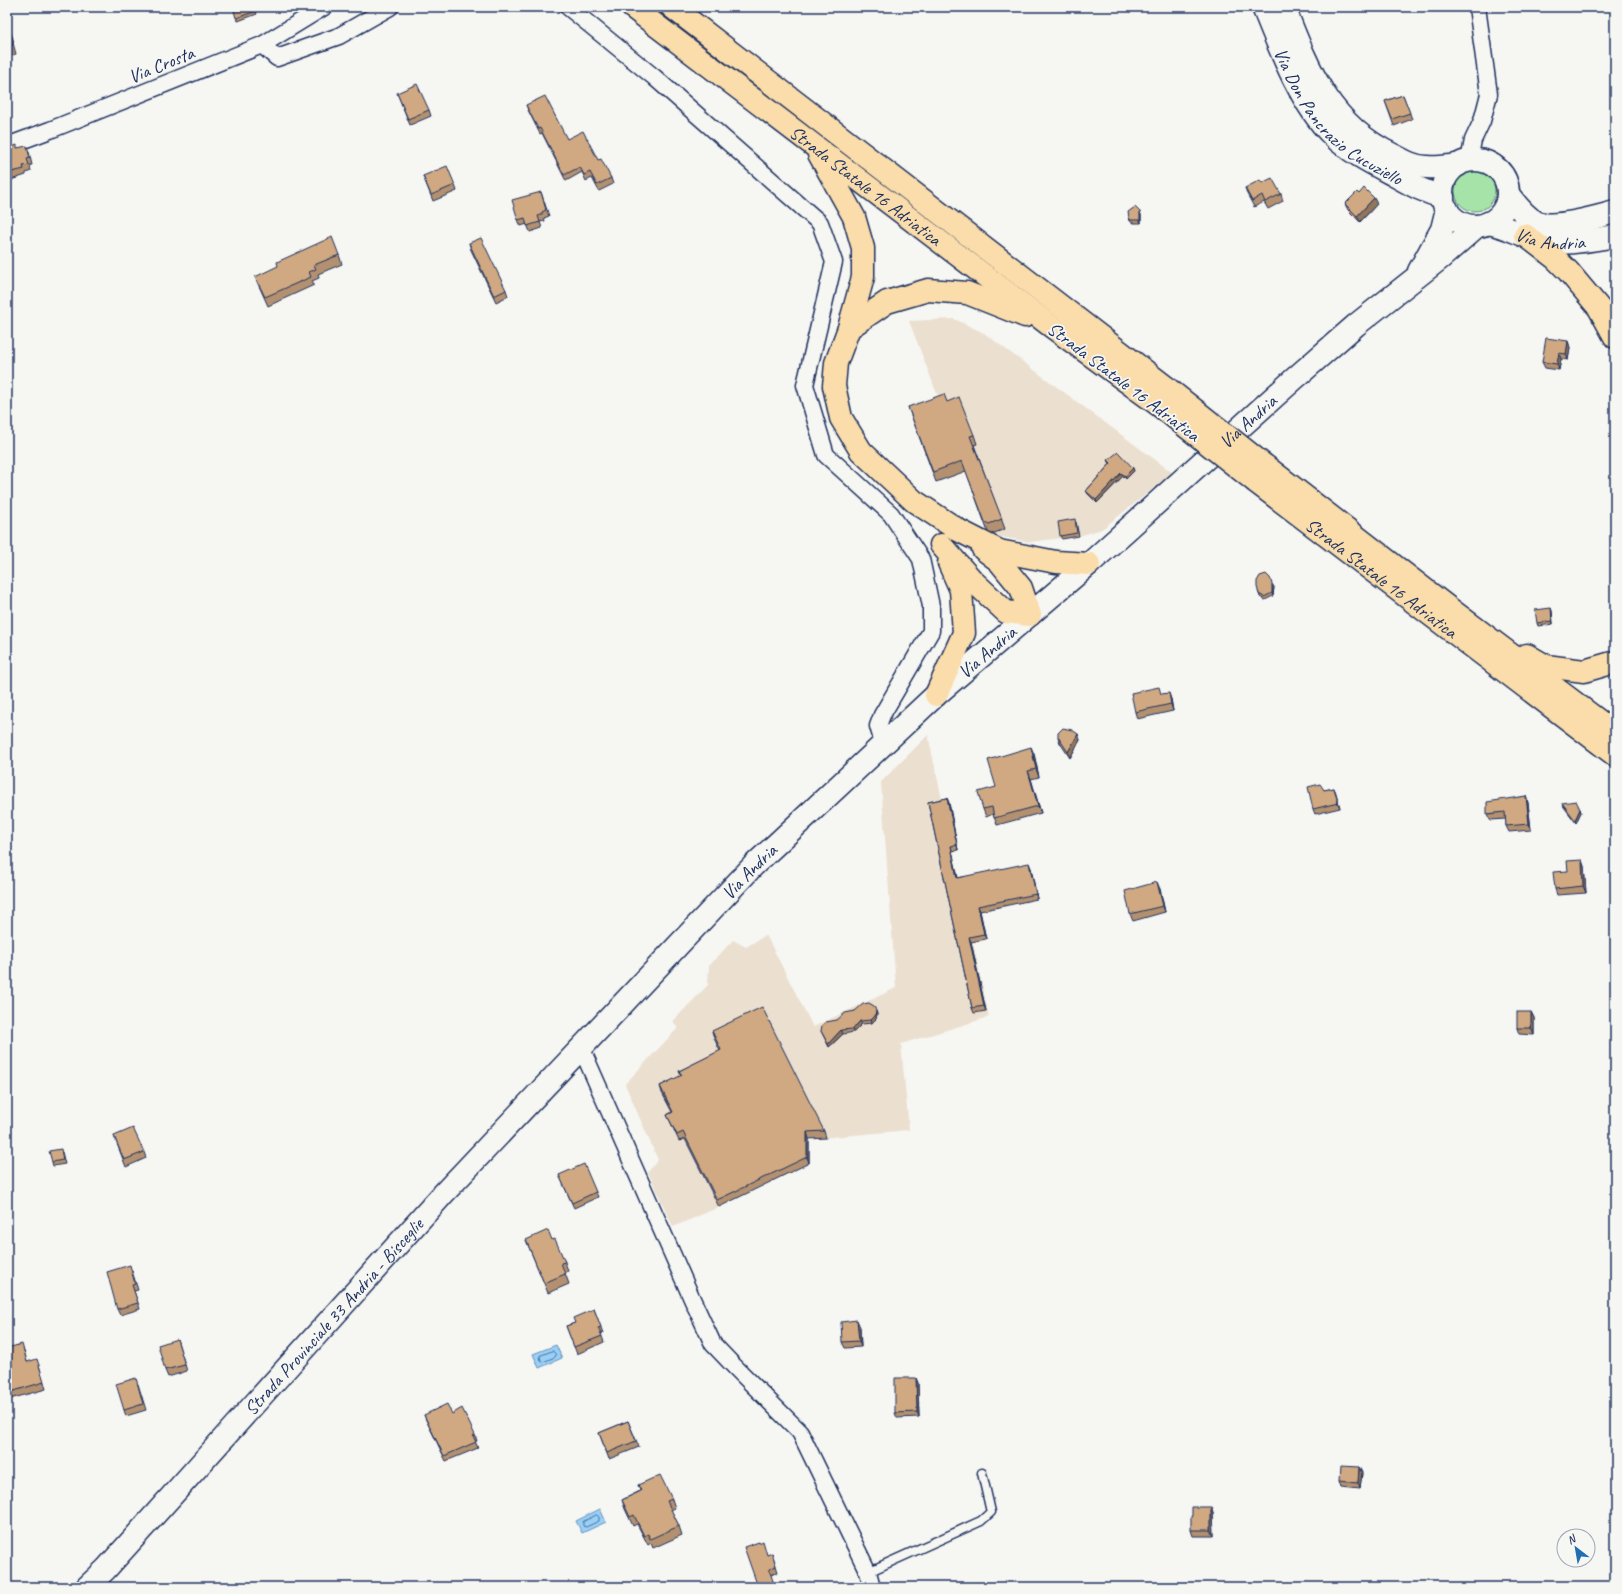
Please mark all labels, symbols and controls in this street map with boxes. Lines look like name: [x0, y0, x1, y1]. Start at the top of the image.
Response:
street label: Via Crosta: [125, 40, 199, 89]
street label: Via Don Pancrazio Cucuziello: [1268, 45, 1408, 191]
street label: Strada Statale 16 Adriatica: [785, 120, 947, 252]
street label: Via Andria: [1512, 222, 1588, 256]
street label: Strada Statale 16 Adriatica: [1042, 317, 1206, 448]
street label: Via Andria: [1214, 389, 1283, 454]
street label: Strada Statale 16 Adriatica: [1300, 513, 1463, 645]
street label: Via Andria: [953, 620, 1023, 684]
street label: Via Andria: [717, 838, 783, 905]
street label: Strada Provinciale 33 Andria - Bisceglie: [239, 1212, 430, 1421]
north arrow: [1556, 1528, 1596, 1568]
text: N: [1564, 1531, 1579, 1547]

